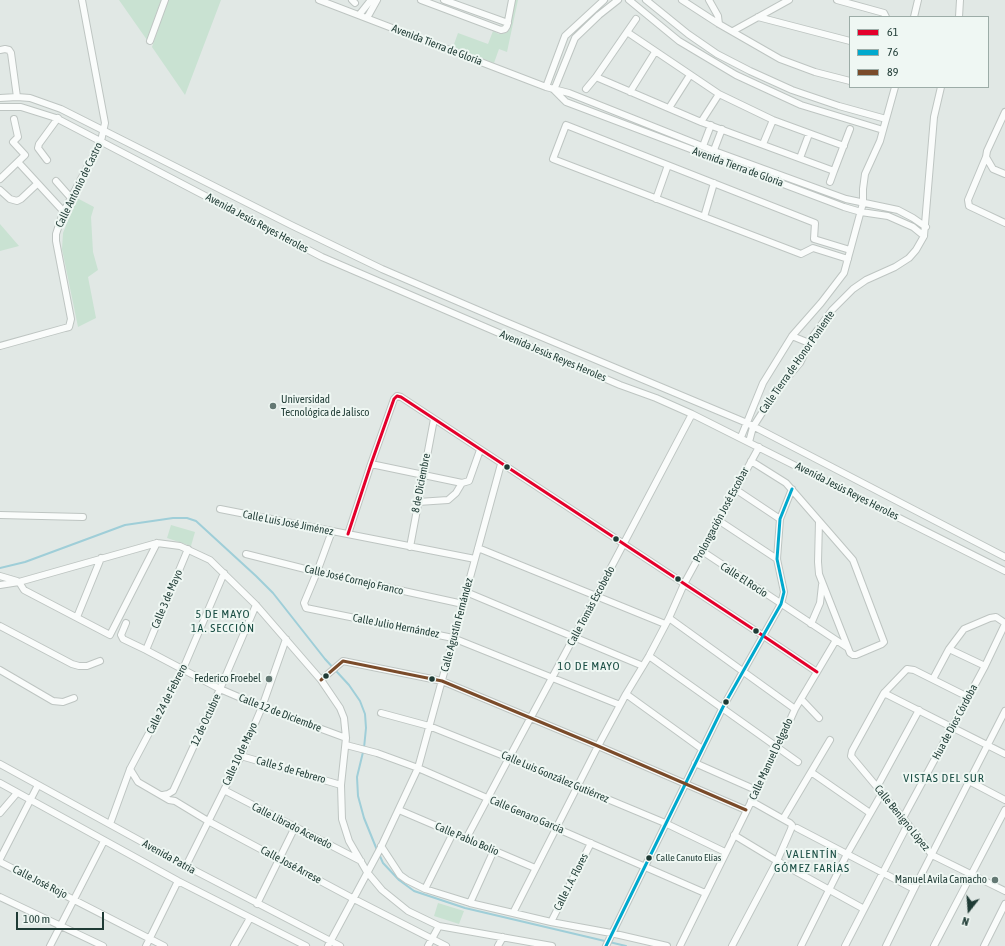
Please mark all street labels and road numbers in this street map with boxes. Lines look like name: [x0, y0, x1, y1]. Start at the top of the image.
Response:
street label: Avenida Tierra de Gloria: [390, 22, 484, 68]
street label: Calle Antonio de Castro: [53, 140, 105, 230]
street label: Avenida Tierra de Gloria: [691, 144, 785, 190]
street label: Avenida Jesús Reyes Heroles: [203, 190, 311, 256]
street label: Calle Tierra de Honor Poniente: [756, 308, 838, 416]
street label: Avenida Jesús Reyes Heroles: [498, 328, 608, 384]
street label: 8 de Diciembre: [409, 452, 433, 514]
street label: Avenida Jesús Reyes Heroles: [793, 459, 901, 523]
street label: Prolongación José Escobar: [690, 465, 752, 565]
street label: Calle Luis José Jiménez: [242, 508, 334, 538]
street label: Calle El Rocío: [718, 560, 770, 600]
street label: Calle José Cornejo Franco: [303, 562, 405, 598]
street label: Calle Tomás Escobedo: [564, 564, 618, 648]
street label: Calle 3 de Mayo: [149, 568, 185, 630]
street label: Calle Agustín Fernández: [438, 577, 476, 673]
street label: Calle Julio Hernández: [352, 611, 440, 641]
street label: Calle 24 de Febrero: [144, 662, 190, 736]
street label: Hua de Dios Córdoba: [930, 682, 980, 762]
street label: Calle 12 de Diciembre: [237, 691, 323, 735]
street label: 12 de Octubre: [188, 692, 224, 748]
street label: Calle Manuel Delgado: [746, 716, 796, 802]
street label: Calle 10 de Mayo: [220, 720, 260, 788]
street label: Calle Luis González Gutiérrez: [499, 748, 611, 806]
street label: Calle 5 de Febrero: [255, 754, 327, 786]
street label: Calle Benigno López: [871, 782, 933, 854]
street label: Calle Genaro García: [488, 793, 566, 837]
street label: Calle Librado Acevedo: [250, 800, 334, 852]
street label: Calle Pablo Bolio: [433, 820, 501, 858]
street label: Avenida Patria: [140, 837, 198, 877]
street label: Calle José Arrese: [258, 843, 324, 887]
street label: Calle J. A. Flores: [551, 851, 591, 913]
street label: Calle José Rojo: [10, 863, 70, 901]

